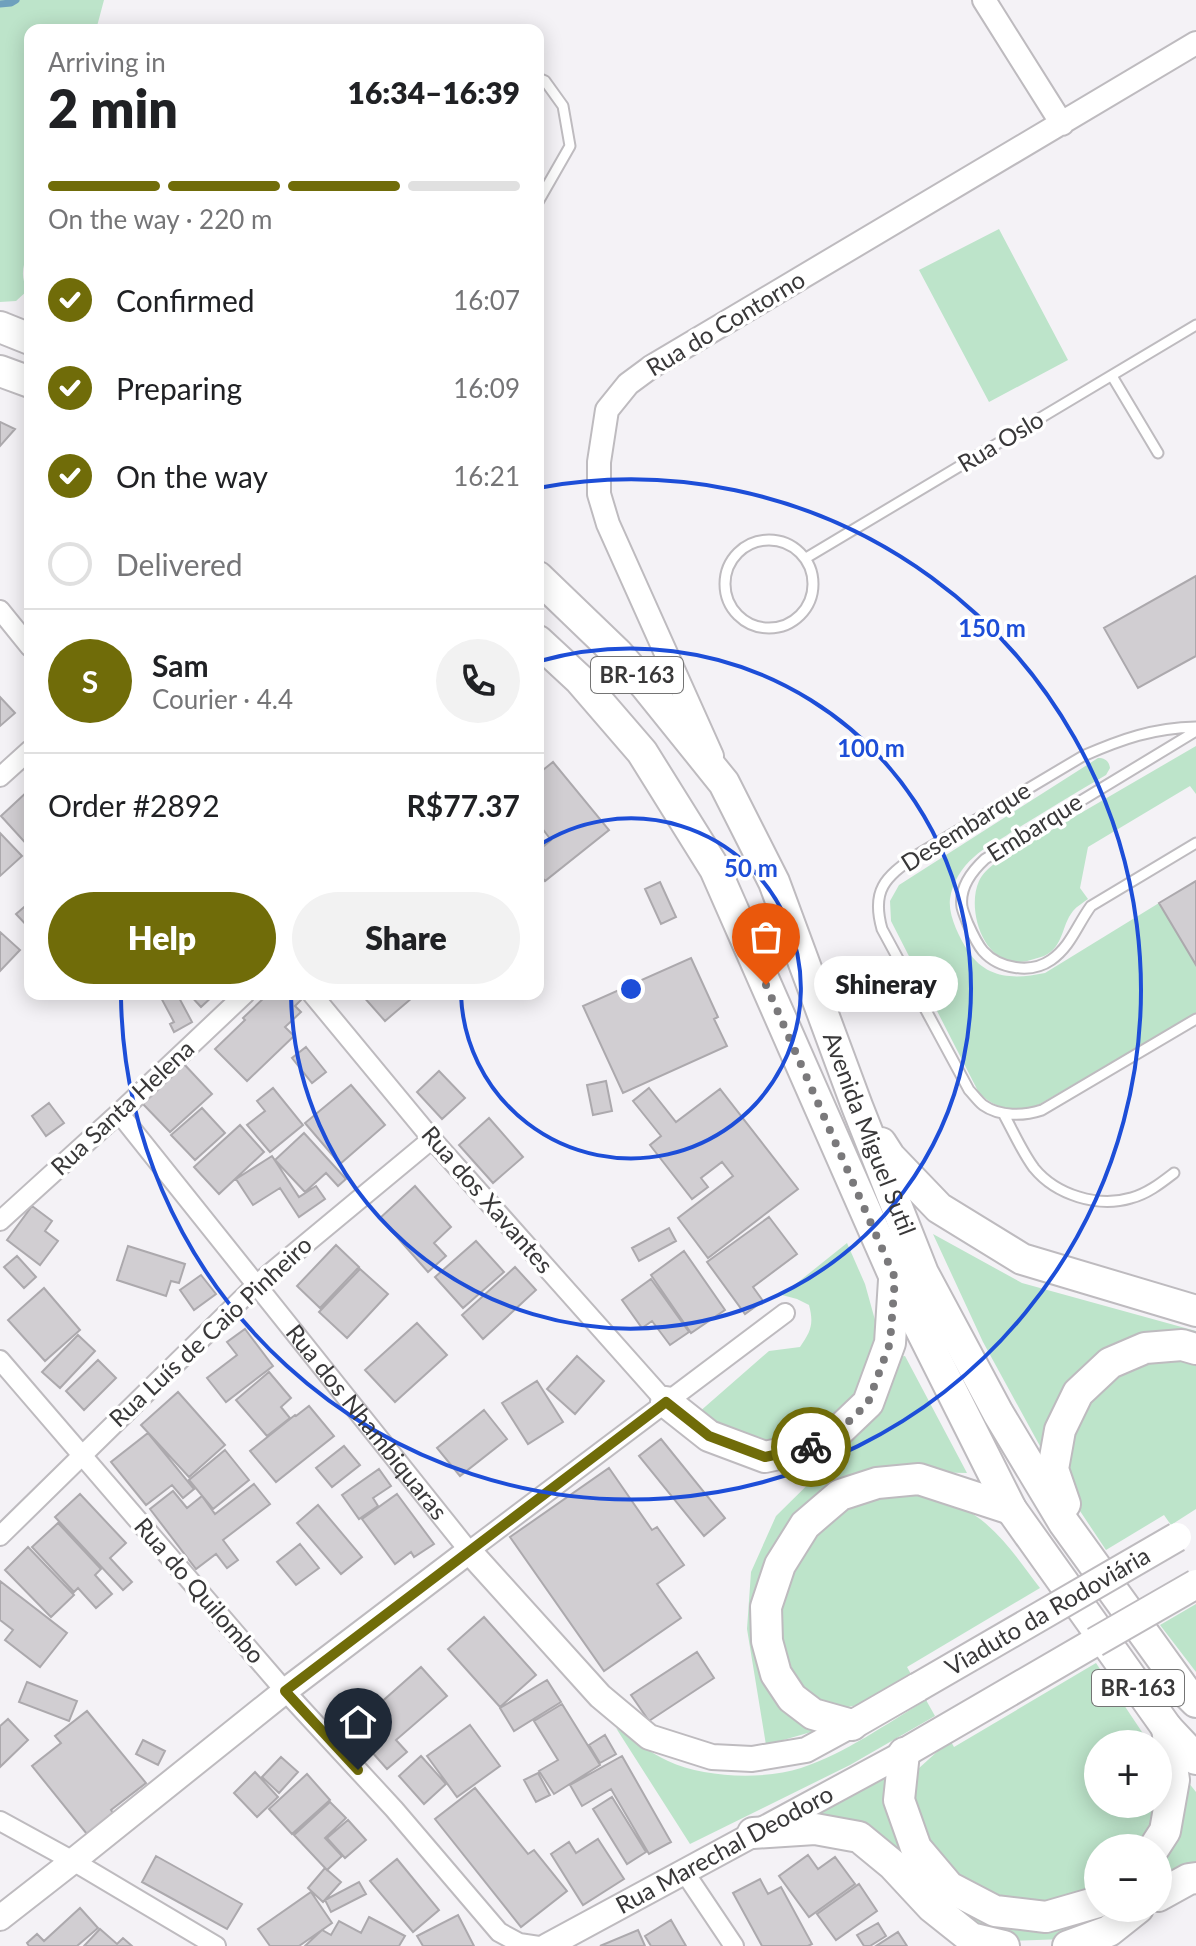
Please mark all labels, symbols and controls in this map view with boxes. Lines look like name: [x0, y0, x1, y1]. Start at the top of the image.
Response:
text: Arriving in: [48, 46, 166, 78]
text: 16:34–16:39: [347, 74, 520, 110]
text: 2 min: [48, 77, 178, 139]
text: On the way · 220 m: [48, 203, 272, 235]
street label: Rua do Contorno: [641, 264, 810, 381]
icon: check: [48, 278, 92, 322]
text: Confirmed: [116, 282, 255, 318]
text: 16:07: [453, 284, 520, 316]
icon: check: [48, 366, 92, 410]
text: Preparing: [116, 370, 242, 406]
text: 16:09: [453, 372, 520, 404]
street label: Rua Oslo: [952, 404, 1048, 478]
icon: check: [48, 454, 92, 498]
text: On the way: [116, 458, 268, 494]
text: 16:21: [453, 460, 520, 492]
text: Delivered: [116, 546, 243, 582]
text: 150 m: [958, 613, 1026, 642]
button: phone: [436, 639, 520, 723]
text: Sam: [152, 647, 209, 683]
road number: BR-163: [591, 657, 683, 693]
text: S: [82, 663, 98, 699]
text: Courier · 4.4: [152, 683, 293, 715]
text: 100 m: [837, 733, 905, 762]
street label: Desembarque: [895, 775, 1035, 877]
street label: Embarque: [981, 786, 1087, 867]
text: Order #2892: [48, 787, 220, 823]
text: R$77.37: [407, 787, 520, 823]
text: 50 m: [724, 853, 778, 882]
button: Help: [48, 892, 276, 984]
button: Share: [292, 892, 520, 984]
pin: [732, 903, 800, 985]
icon: bag: [744, 915, 788, 959]
callout: Shineray: [814, 957, 958, 1013]
text: Shineray: [835, 968, 937, 1000]
centre of rings: [617, 975, 645, 1003]
street label: Avenida Miguel Sutil: [818, 1028, 923, 1239]
street label: Rua Santa Helena: [44, 1033, 200, 1181]
street label: Rua dos Xavantes: [416, 1119, 560, 1279]
street label: Rua Luís de Caio Pinheiro: [103, 1230, 317, 1432]
street label: Rua dos Nhambiquaras: [281, 1318, 454, 1525]
courier: [771, 1407, 851, 1487]
icon: bike: [789, 1425, 833, 1469]
street label: Rua do Quilombo: [129, 1511, 271, 1669]
street label: Viaduto da Rodoviária: [939, 1540, 1155, 1681]
road number: BR-163: [1092, 1670, 1184, 1706]
pin: [324, 1688, 392, 1770]
icon: home: [336, 1700, 380, 1744]
map controls: [1084, 1730, 1172, 1922]
button: +: [1084, 1730, 1172, 1818]
street label: Rua Marechal Deodoro: [610, 1778, 838, 1919]
button: −: [1084, 1834, 1172, 1922]

